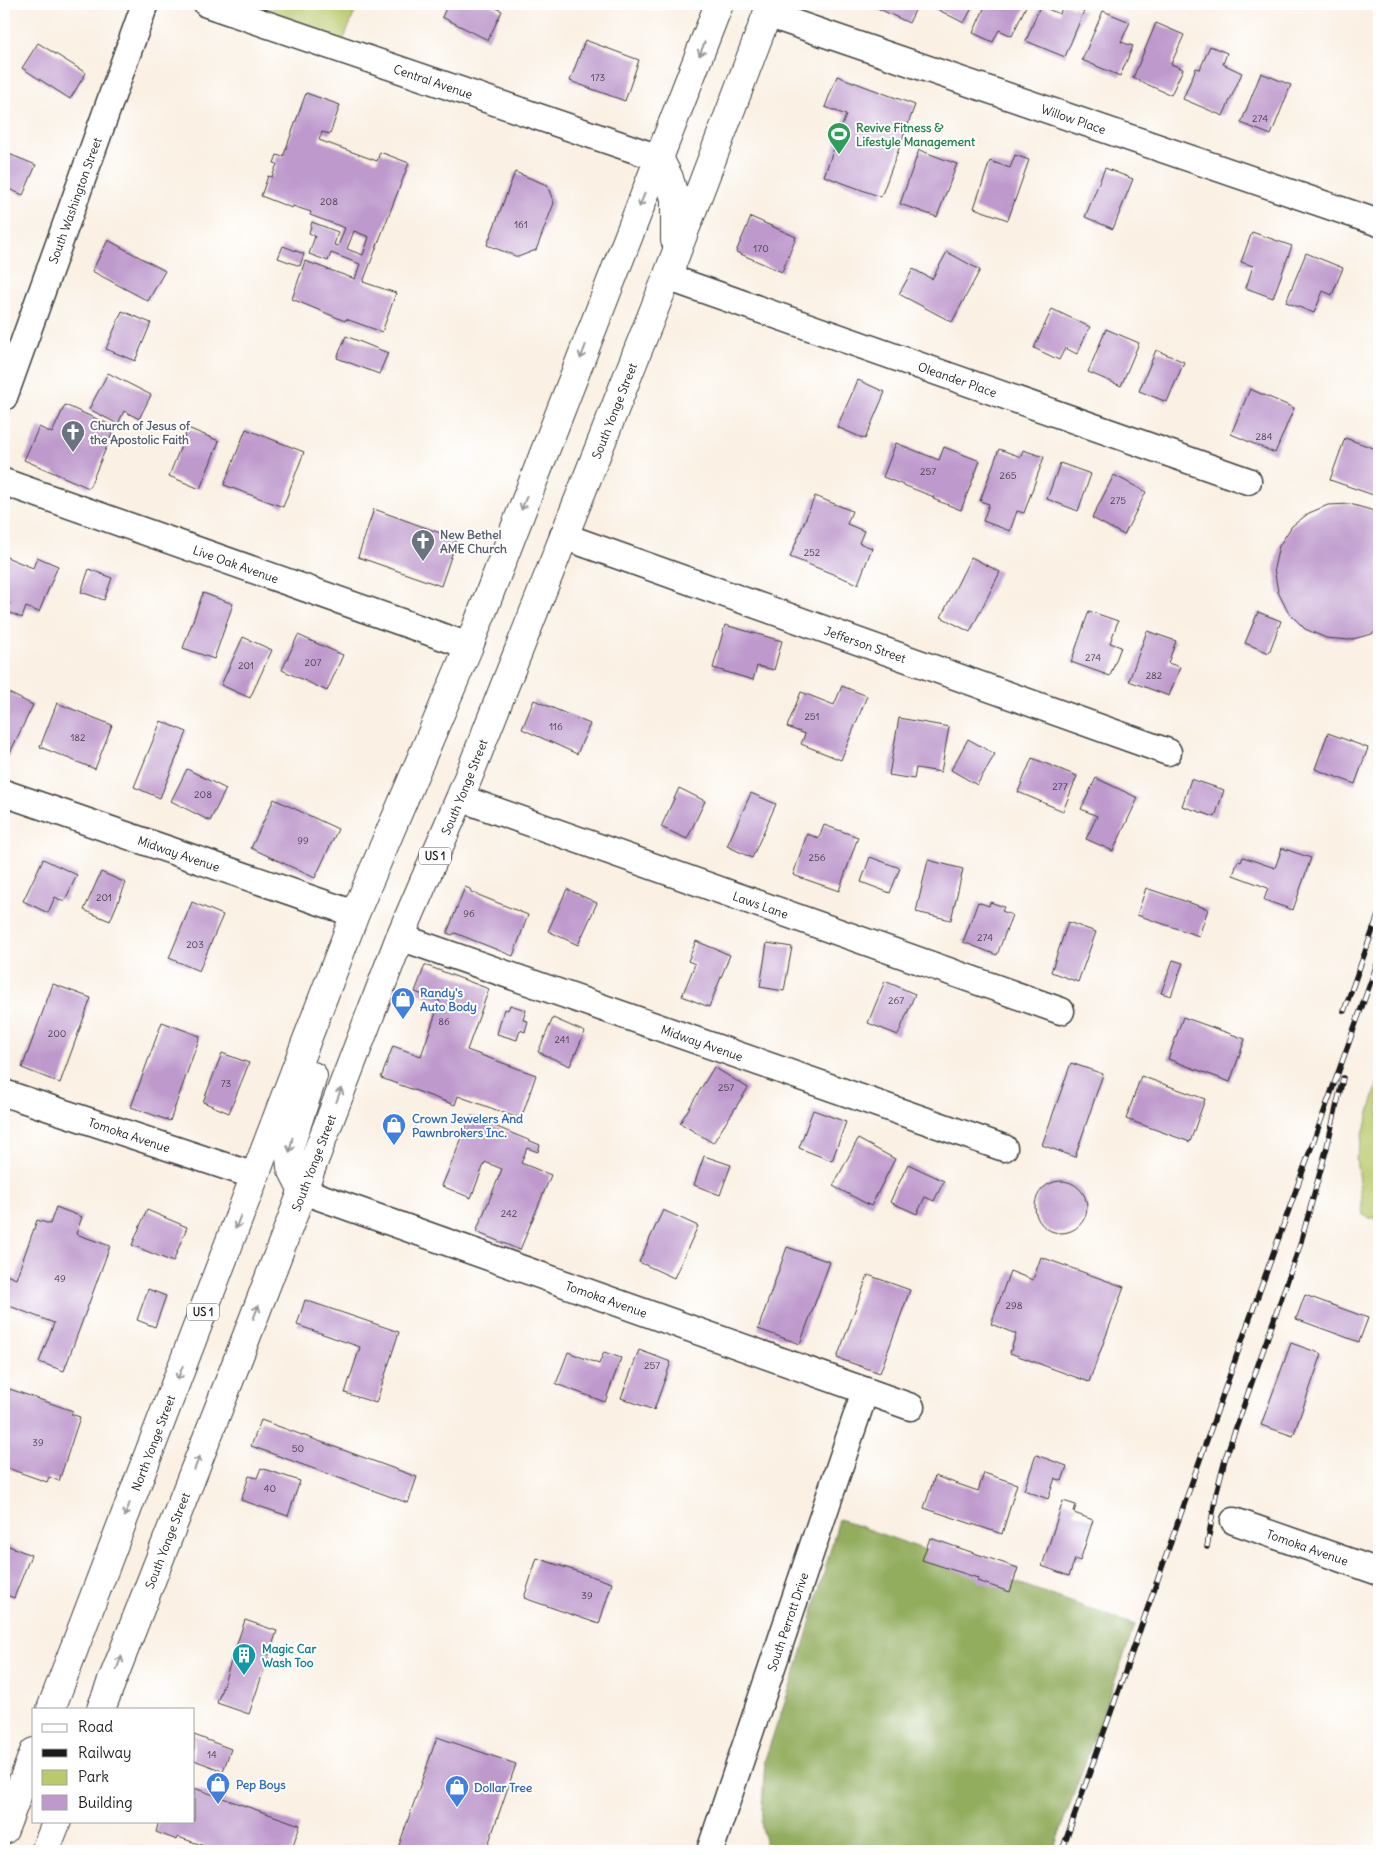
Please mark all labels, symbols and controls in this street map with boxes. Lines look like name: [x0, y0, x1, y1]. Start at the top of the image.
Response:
one-way arrow: [696, 41, 706, 56]
street label: Central Avenue: [392, 61, 475, 101]
house number: 173: [591, 71, 606, 84]
street label: Willow Place: [1039, 101, 1108, 137]
house number: 274: [1252, 112, 1268, 125]
place label: Revive Fitness & Lifestyle Management: [856, 120, 976, 150]
sports icon: Revive Fitness & Lifestyle Management: [826, 121, 852, 155]
street label: South Washington Street: [45, 135, 104, 265]
one-way arrow: [637, 193, 646, 208]
house number: 208: [320, 195, 338, 208]
house number: 161: [514, 218, 528, 231]
house number: 170: [753, 242, 769, 255]
one-way arrow: [578, 344, 588, 359]
street label: Oleander Place: [916, 358, 999, 400]
street label: South Yonge Street: [588, 361, 640, 461]
place label: Church of Jesus of the Apostolic Faith: [89, 418, 191, 448]
church icon: Church of Jesus of the Apostolic Faith: [60, 419, 86, 453]
house number: 284: [1255, 430, 1273, 443]
house number: 257: [920, 465, 936, 478]
house number: 265: [1000, 469, 1017, 482]
house number: 275: [1110, 494, 1126, 507]
one-way arrow: [519, 495, 529, 510]
place label: New Bethel AME Church: [440, 527, 507, 556]
church icon: New Bethel AME Church: [410, 528, 436, 562]
street label: Live Oak Avenue: [191, 542, 281, 586]
house number: 252: [804, 546, 821, 559]
street label: Jefferson Street: [822, 622, 908, 665]
house number: 274: [1085, 651, 1101, 664]
house number: 207: [305, 656, 322, 669]
house number: 201: [238, 659, 254, 672]
house number: 282: [1146, 669, 1163, 682]
house number: 251: [804, 710, 820, 723]
house number: 116: [549, 720, 563, 733]
house number: 182: [70, 731, 86, 744]
street label: South Yonge Street: [438, 737, 490, 837]
house number: 277: [1052, 780, 1068, 793]
house number: 208: [194, 788, 212, 801]
street label: Midway Avenue: [136, 832, 222, 874]
house number: 99: [297, 834, 309, 847]
road number: US 1: [419, 848, 451, 864]
house number: 256: [809, 851, 826, 864]
street label: Laws Lane: [731, 888, 790, 921]
house number: 201: [96, 891, 112, 904]
house number: 96: [463, 907, 475, 920]
house number: 274: [977, 931, 993, 944]
house number: 203: [186, 938, 204, 951]
place label: Randy's Auto Body: [420, 985, 477, 1015]
shop icon: Randy's Auto Body: [390, 986, 416, 1020]
house number: 267: [888, 994, 904, 1007]
house number: 86: [438, 1015, 450, 1028]
street label: Midway Avenue: [659, 1021, 745, 1064]
house number: 200: [48, 1027, 66, 1040]
house number: 241: [555, 1033, 569, 1046]
house number: 73: [221, 1077, 232, 1090]
house number: 257: [718, 1081, 734, 1094]
one-way arrow: [335, 1088, 344, 1103]
place label: Crown Jewelers And Pawnbrokers Inc.: [412, 1111, 523, 1140]
shop icon: Crown Jewelers And Pawnbrokers Inc.: [381, 1112, 407, 1146]
street label: South Yonge Street: [288, 1113, 339, 1213]
street label: Tomoka Avenue: [86, 1114, 172, 1155]
one-way arrow: [285, 1136, 295, 1152]
house number: 242: [501, 1207, 518, 1220]
one-way arrow: [233, 1213, 242, 1229]
house number: 49: [54, 1272, 66, 1285]
street label: Tomoka Avenue: [564, 1277, 649, 1320]
house number: 298: [1006, 1299, 1023, 1312]
road number: US 1: [187, 1304, 219, 1320]
one-way arrow: [252, 1305, 261, 1320]
house number: 257: [644, 1359, 660, 1372]
one-way arrow: [175, 1365, 184, 1380]
street label: North Yonge Street: [128, 1393, 178, 1493]
house number: 39: [32, 1436, 44, 1449]
house number: 50: [292, 1442, 304, 1455]
one-way arrow: [193, 1456, 202, 1471]
house number: 40: [264, 1482, 276, 1495]
street label: South Yonge Street: [141, 1490, 192, 1591]
one-way arrow: [122, 1502, 132, 1517]
street label: Tomoka Avenue: [1265, 1526, 1350, 1568]
street label: South Perrott Drive: [764, 1570, 811, 1673]
house number: 39: [581, 1589, 593, 1602]
place label: Magic Car Wash Too: [262, 1641, 316, 1670]
building icon: Magic Car Wash Too: [231, 1642, 257, 1676]
one-way arrow: [115, 1656, 124, 1672]
legend: [32, 1708, 195, 1822]
text: Road: [78, 1717, 113, 1736]
text: Railway: [78, 1743, 132, 1762]
house number: 14: [207, 1748, 217, 1761]
text: Park: [78, 1767, 109, 1786]
shop icon: Pep Boys: [205, 1771, 231, 1805]
shop icon: Dollar Tree: [444, 1774, 470, 1808]
place label: Pep Boys: [236, 1777, 286, 1793]
place label: Dollar Tree: [474, 1780, 533, 1795]
text: Building: [78, 1793, 133, 1812]

